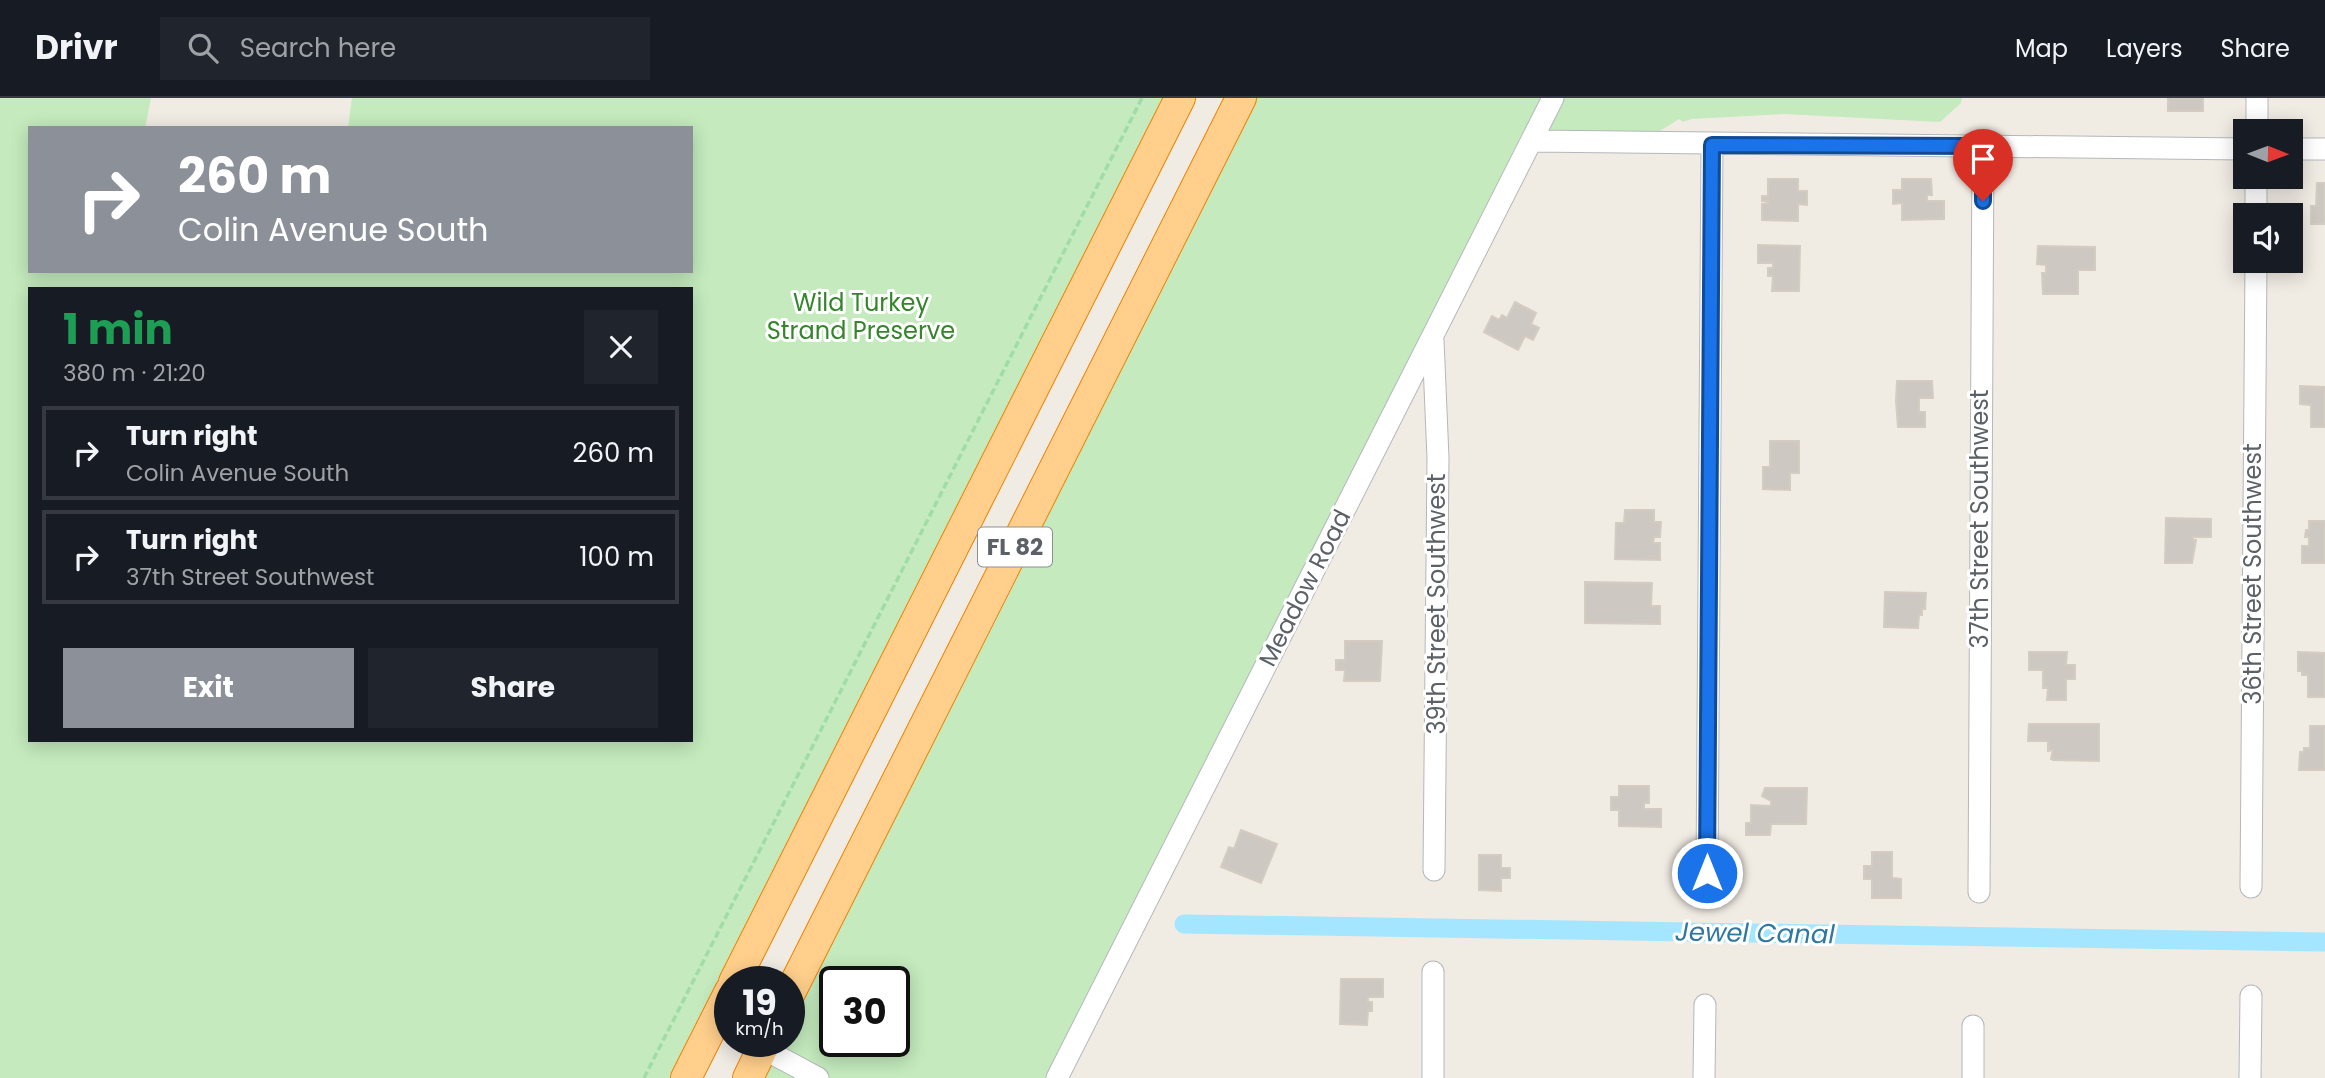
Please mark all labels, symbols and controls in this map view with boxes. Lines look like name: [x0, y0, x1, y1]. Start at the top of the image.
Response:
search box: [160, 17, 650, 80]
text: Drivr: [35, 24, 118, 71]
icon: search: [184, 29, 222, 67]
text: Search here: [240, 30, 396, 66]
text: Map: [2015, 32, 2068, 65]
text: Layers: [2106, 32, 2182, 65]
text: Share: [2220, 32, 2290, 65]
north arrow: [2233, 119, 2303, 189]
map controls: [2233, 119, 2303, 273]
pin: [1953, 129, 2013, 201]
icon: arrive: [1964, 140, 2002, 178]
text: 260 m: [178, 142, 331, 210]
icon: right: [63, 154, 154, 245]
button: sound: [2233, 203, 2303, 273]
text: Colin Avenue South: [178, 207, 489, 252]
park label: Wild Turkey Strand Preserve: [767, 286, 955, 347]
text: 1 min: [63, 300, 173, 359]
button: close: [584, 310, 658, 384]
text: 380 m · 21:20: [63, 357, 206, 389]
street label: 37th Street Southwest: [1963, 389, 1996, 649]
text: Turn right: [126, 418, 258, 454]
icon: right: [67, 434, 105, 472]
text: 260 m: [572, 435, 654, 471]
street label: 36th Street Southwest: [2236, 443, 2269, 705]
text: Colin Avenue South: [126, 457, 349, 489]
street label: 39th Street Southwest: [1420, 473, 1453, 735]
street label: Meadow Road: [1251, 504, 1358, 672]
text: Turn right: [126, 522, 258, 558]
road number: FL 82: [978, 528, 1052, 566]
icon: right: [67, 538, 105, 576]
text: 100 m: [579, 539, 654, 575]
text: 37th Street Southwest: [126, 561, 374, 593]
button: Exit: [63, 648, 354, 728]
button: Share: [368, 648, 658, 728]
position arrow: [1670, 836, 1744, 910]
water label: Jewel Canal: [1675, 914, 1836, 952]
speed limit sign: 30: [819, 966, 910, 1057]
text: 19: [742, 978, 777, 1027]
text: km/h: [736, 1016, 783, 1041]

